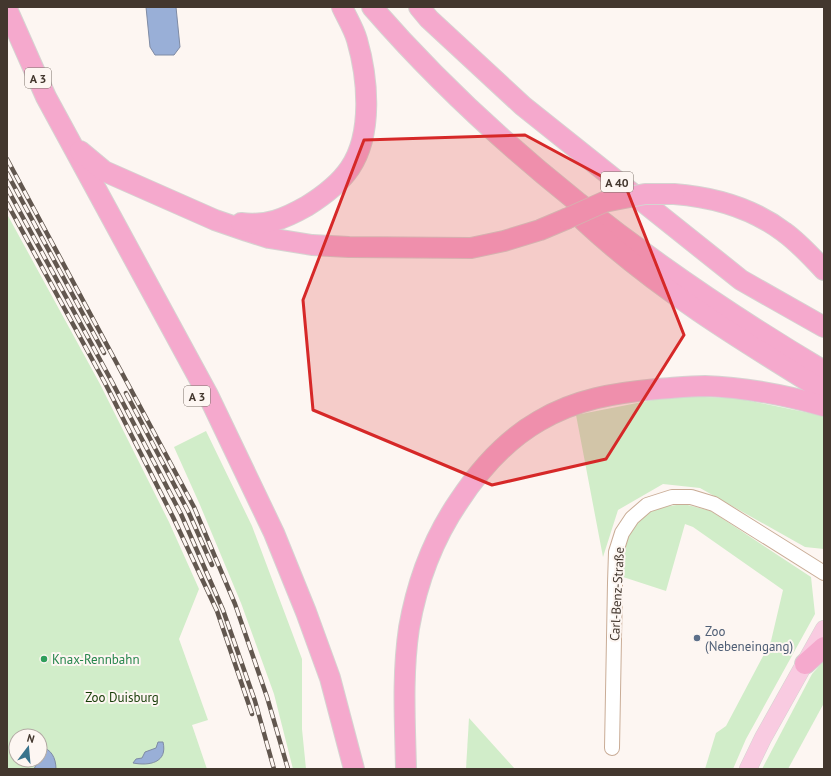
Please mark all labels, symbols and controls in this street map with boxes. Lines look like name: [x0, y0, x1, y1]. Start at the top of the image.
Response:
road number: A 3: [25, 68, 51, 88]
road number: A 40: [601, 172, 633, 192]
road number: A 3: [184, 386, 210, 406]
street label: Carl-Benz-Straße: [606, 546, 628, 642]
place label: Zoo (Nebeneingang): [705, 623, 793, 655]
marker: Zoo (Nebeneingang): [692, 633, 702, 643]
place label: Knax-Rennbahn: [52, 651, 140, 668]
marker: Knax-Rennbahn: [39, 654, 49, 664]
park label: Zoo Duisburg: [85, 689, 159, 706]
north arrow: [8, 728, 48, 768]
text: N: [25, 731, 36, 746]

